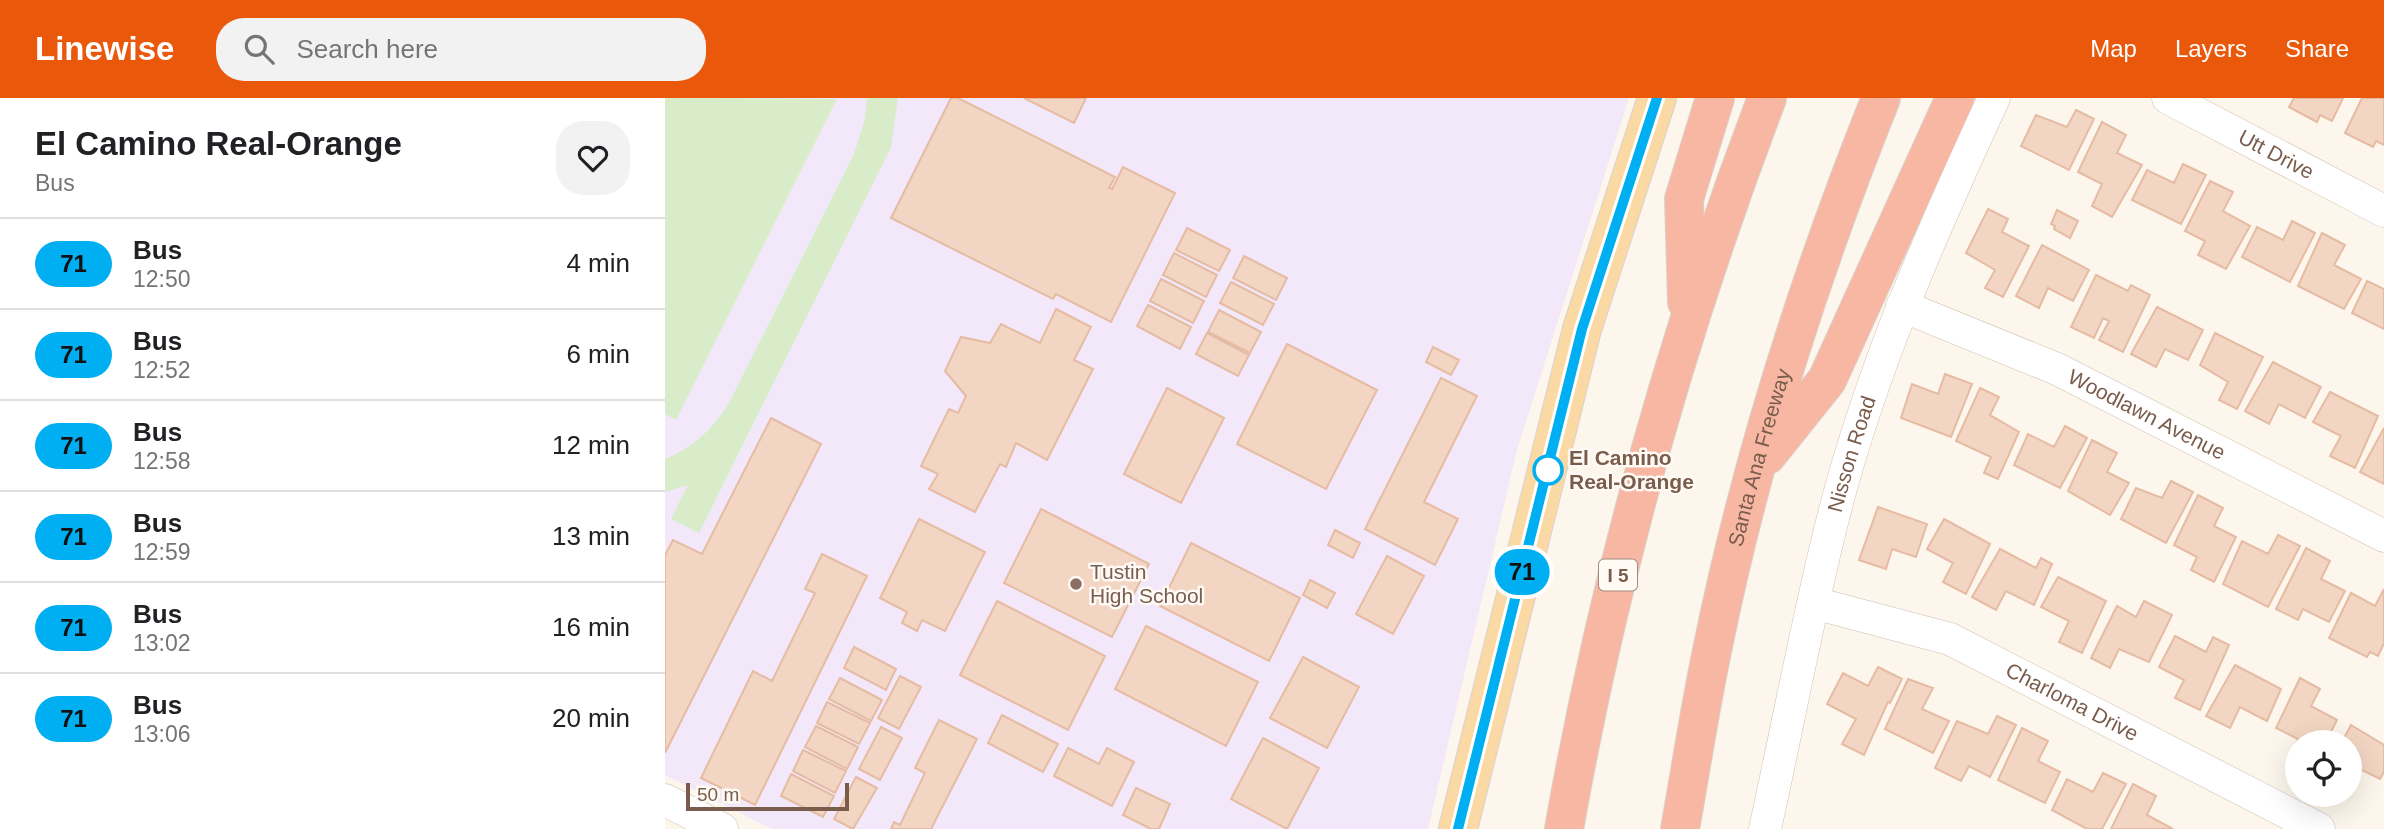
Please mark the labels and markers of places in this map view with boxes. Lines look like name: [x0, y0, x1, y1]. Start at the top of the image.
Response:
place label: El Camino Real-Orange: [1569, 446, 1694, 493]
marker: El Camino Real-Orange: [1533, 455, 1563, 485]
place label: Tustin High School: [1090, 560, 1203, 607]
marker: Tustin High School: [1068, 576, 1084, 592]

